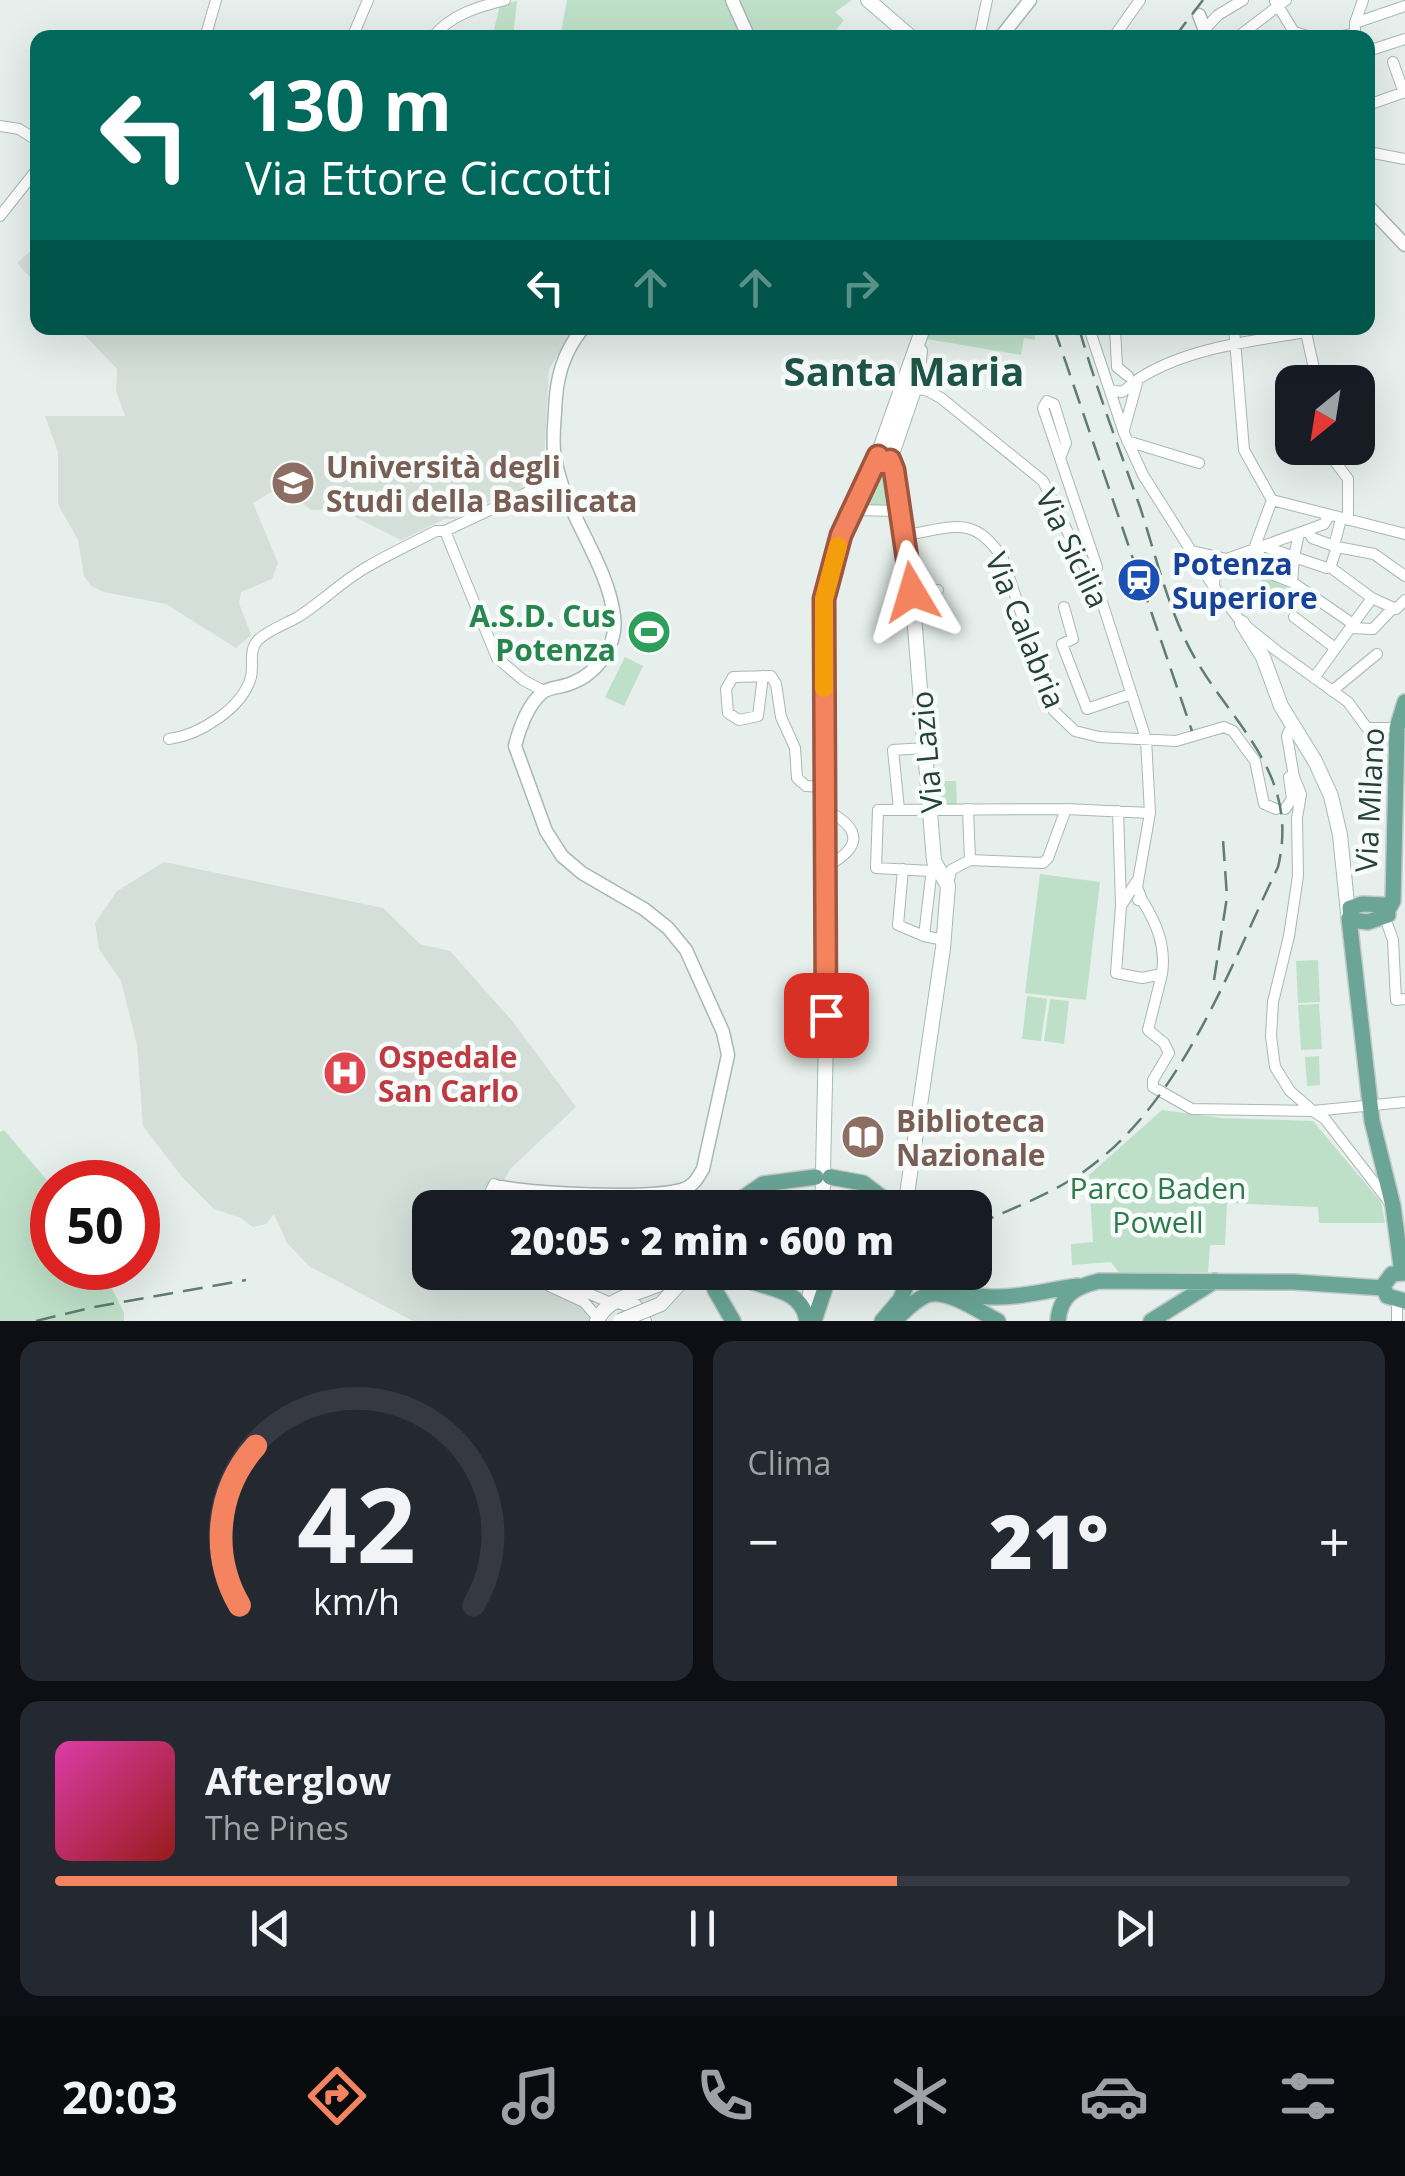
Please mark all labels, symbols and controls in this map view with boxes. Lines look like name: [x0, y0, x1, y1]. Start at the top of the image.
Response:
text: 130 m: [245, 56, 452, 152]
icon: left: [80, 70, 210, 200]
text: Via Ettore Ciccotti: [245, 147, 613, 208]
icon: left: [518, 260, 573, 315]
icon: ahead: [623, 260, 678, 315]
icon: ahead: [728, 260, 783, 315]
icon: right: [833, 260, 888, 315]
district label: Santa Maria: [784, 343, 1024, 398]
north arrow: [1275, 365, 1375, 465]
map controls: [1275, 365, 1375, 465]
place label: Università degli Studi della Basilicata: [326, 446, 637, 521]
school or university icon: Università degli Studi della Basilicata: [270, 460, 316, 506]
street label: Via Sicilia: [1027, 482, 1119, 614]
position arrow: [860, 540, 964, 644]
place label: Potenza Superiore: [1172, 543, 1318, 618]
street label: Via Calabria: [976, 546, 1076, 714]
station icon: Potenza Superiore: [1116, 557, 1162, 603]
place label: A.S.D. Cus Potenza: [469, 595, 616, 670]
sports icon: A.S.D. Cus Potenza: [626, 609, 672, 655]
street label: Via Lazio: [900, 689, 952, 815]
street label: Via Milano: [1345, 726, 1393, 874]
pin: [784, 973, 869, 1058]
icon: arrive: [799, 988, 854, 1043]
place label: Ospedale San Carlo: [378, 1036, 519, 1111]
hospital icon: Ospedale San Carlo: [322, 1050, 368, 1096]
place label: Biblioteca Nazionale: [896, 1100, 1046, 1175]
library icon: Biblioteca Nazionale: [840, 1114, 886, 1160]
speed limit sign: 50: [30, 1160, 160, 1290]
park label: Parco Baden Powell: [1070, 1167, 1246, 1242]
text: 20:05 · 2 min · 600 m: [510, 1214, 894, 1266]
text: Clima: [748, 1441, 831, 1484]
text: 42: [297, 1452, 416, 1593]
text: 21°: [989, 1489, 1109, 1591]
text: −: [748, 1503, 779, 1578]
text: +: [1319, 1503, 1350, 1578]
text: km/h: [313, 1577, 400, 1625]
text: Afterglow: [205, 1754, 391, 1806]
text: The Pines: [205, 1806, 349, 1849]
icon: previous: [243, 1901, 298, 1956]
icon: pause: [675, 1901, 730, 1956]
icon: next: [1107, 1901, 1162, 1956]
icon: directions: [302, 2061, 372, 2131]
icon: music: [496, 2061, 566, 2131]
icon: phone: [690, 2061, 760, 2131]
icon: climate: [885, 2061, 955, 2131]
icon: car: [1079, 2061, 1149, 2131]
icon: filters: [1273, 2061, 1343, 2131]
text: 20:03: [62, 2066, 178, 2127]

